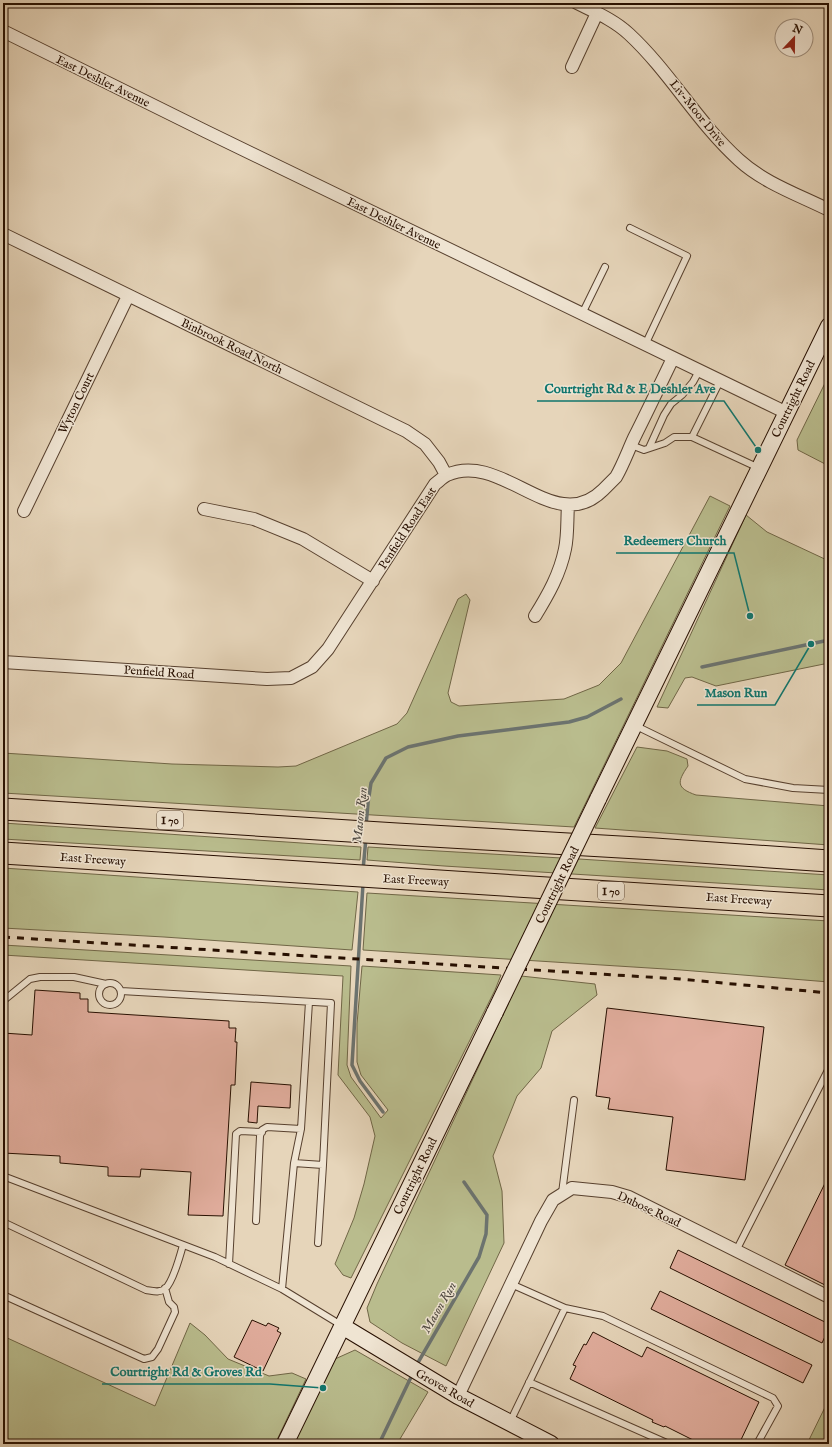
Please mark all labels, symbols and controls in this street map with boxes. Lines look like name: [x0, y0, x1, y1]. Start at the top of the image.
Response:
north arrow: [774, 18, 814, 58]
text: N: [789, 21, 805, 38]
street label: East Deshler Avenue: [53, 52, 153, 111]
street label: Liv-Moor Drive: [666, 77, 729, 150]
street label: East Deshler Avenue: [344, 194, 444, 253]
street label: Binbrook Road North: [178, 315, 286, 378]
street label: Courtright Road: [768, 358, 819, 440]
street label: Wyton Court: [55, 370, 98, 436]
callout: Courtright Rd & E Deshler Ave: [537, 376, 724, 401]
text: Courtright Rd & E Deshler Ave: [545, 381, 715, 398]
street label: Penfield Road East: [375, 484, 440, 572]
callout: Redeemers Church: [616, 528, 734, 553]
text: Redeemers Church: [624, 533, 728, 550]
street label: Penfield Road: [123, 663, 195, 682]
callout: Mason Run: [697, 680, 775, 705]
text: Mason Run: [705, 685, 767, 702]
water label: Mason Run: [349, 786, 372, 844]
road number: I 70: [157, 811, 183, 829]
street label: Courtright Road: [532, 844, 583, 926]
street label: East Freeway: [59, 850, 127, 869]
street label: East Freeway: [383, 871, 450, 890]
road number: I 70: [598, 882, 624, 900]
street label: East Freeway: [705, 890, 773, 909]
street label: Courtright Road: [390, 1135, 441, 1217]
street label: Dubose Road: [615, 1188, 683, 1231]
water label: Mason Run: [418, 1279, 461, 1337]
callout: Courtright Rd & Groves Rd: [102, 1359, 270, 1384]
text: Courtright Rd & Groves Rd: [110, 1364, 263, 1381]
street label: Groves Road: [413, 1366, 477, 1411]

